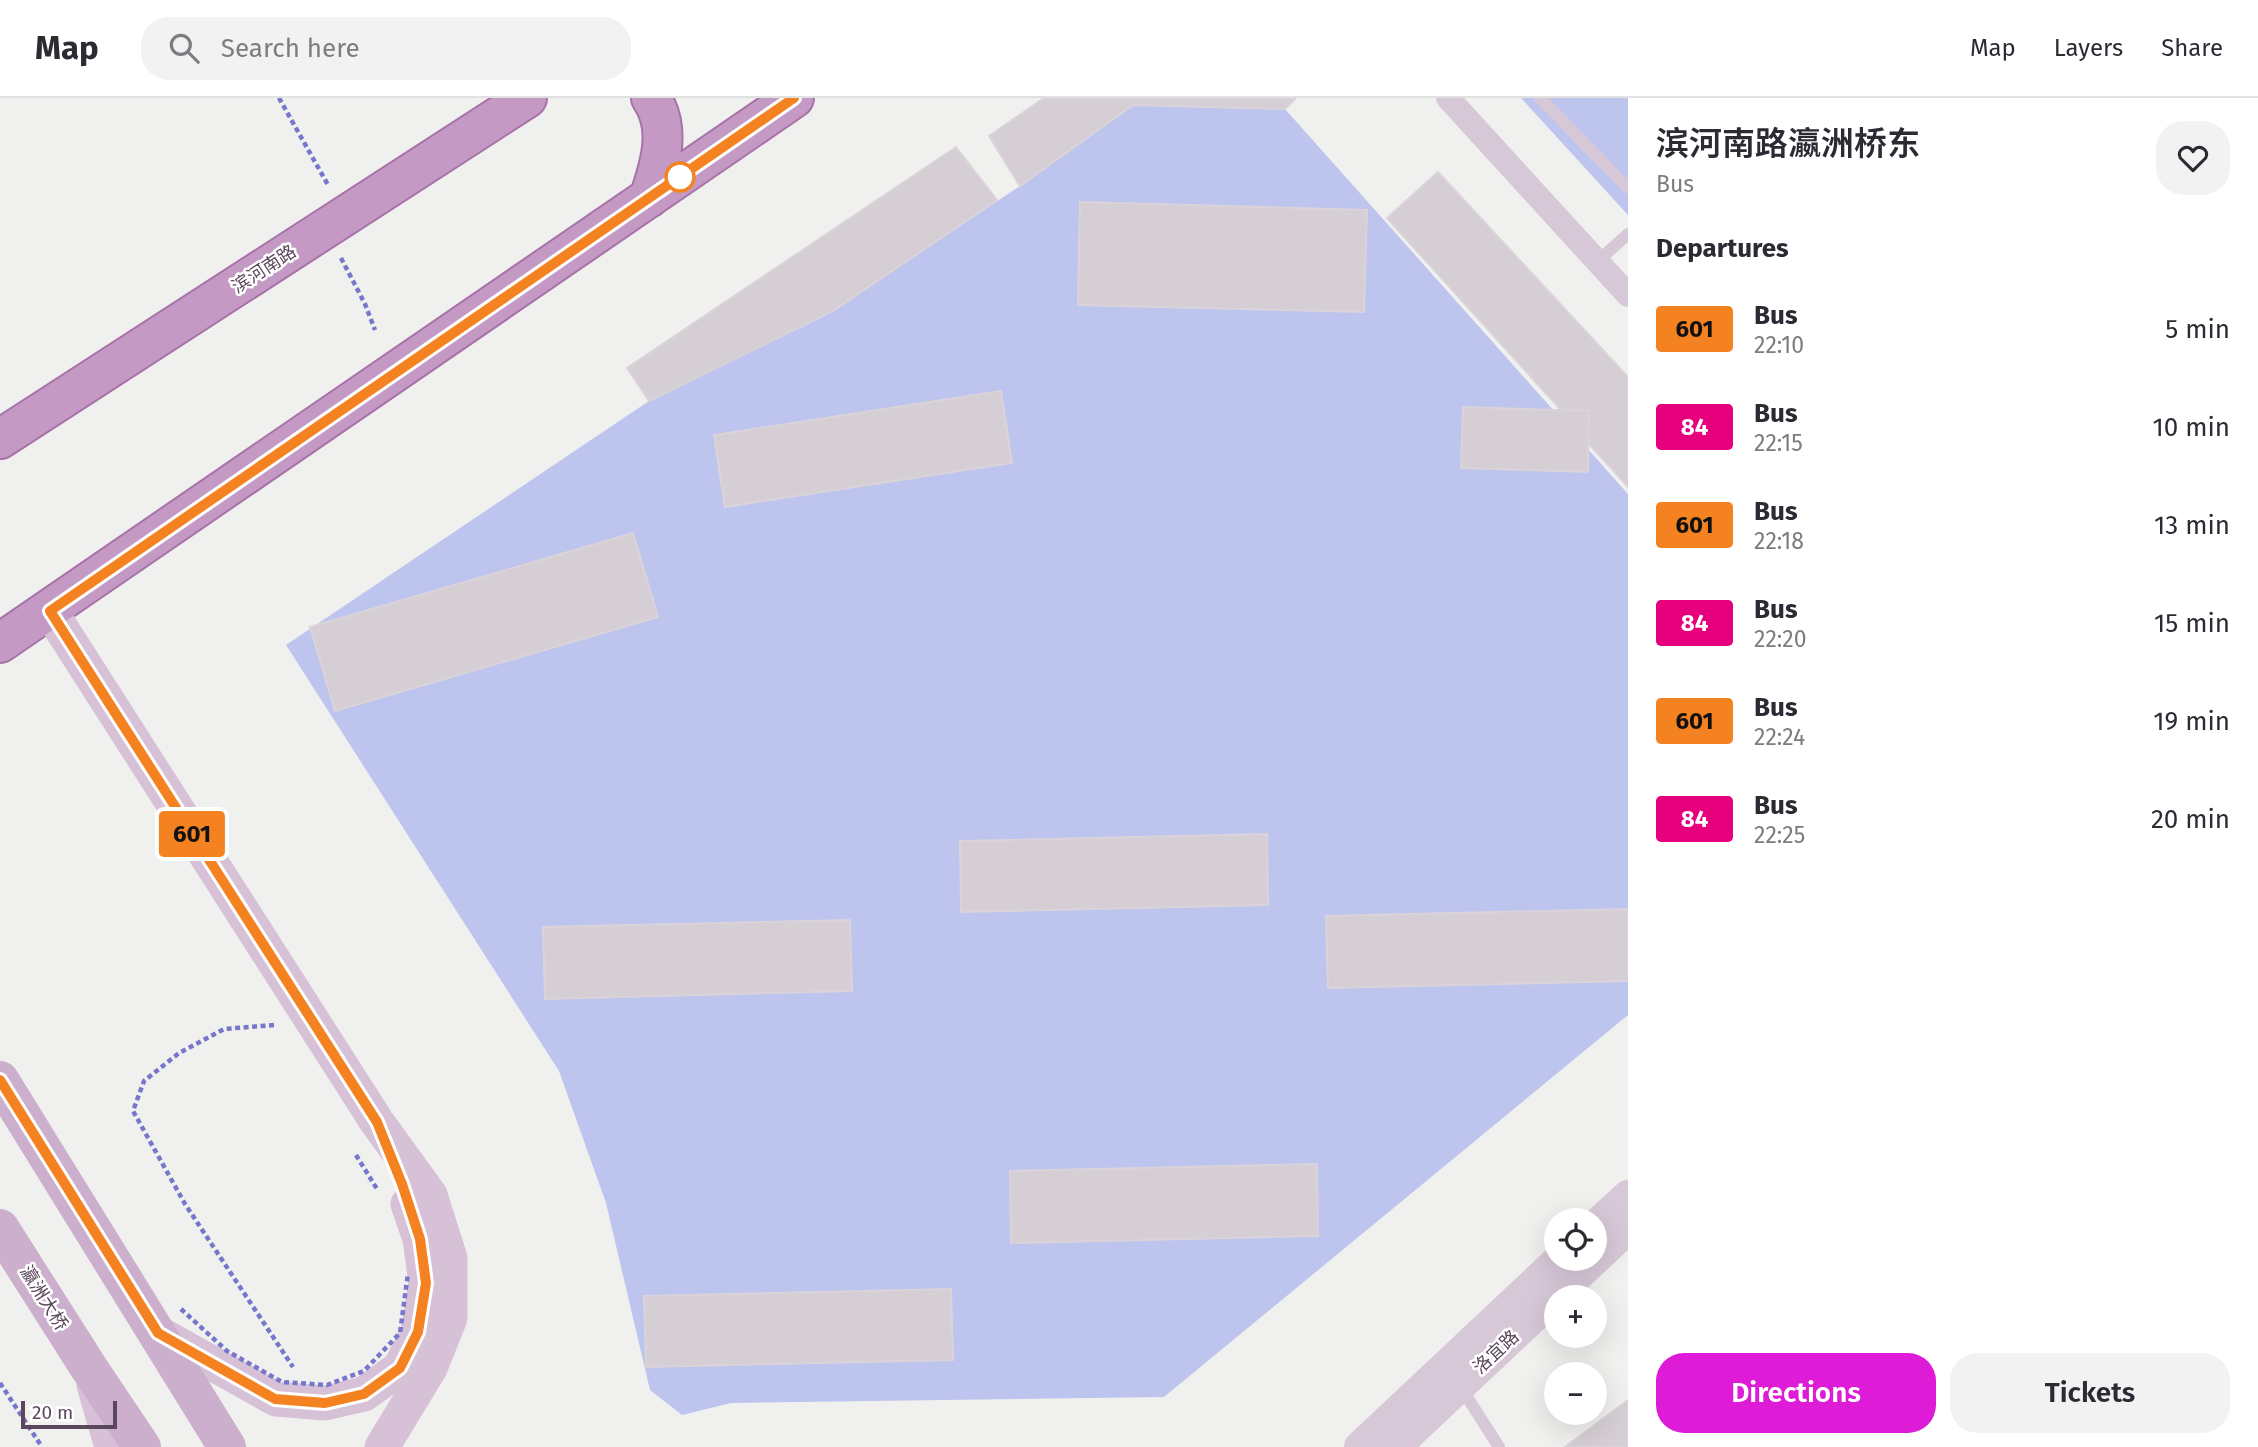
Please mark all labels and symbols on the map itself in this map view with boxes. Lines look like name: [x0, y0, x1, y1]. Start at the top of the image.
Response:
unlabelled marker: [665, 162, 695, 192]
street label: 滨河南路: [228, 240, 300, 298]
line badge: 601: [152, 811, 232, 857]
street label: 瀛洲大桥: [16, 1262, 72, 1334]
street label: 洛宜路: [1469, 1326, 1523, 1378]
scale bar: [21, 1398, 117, 1430]

